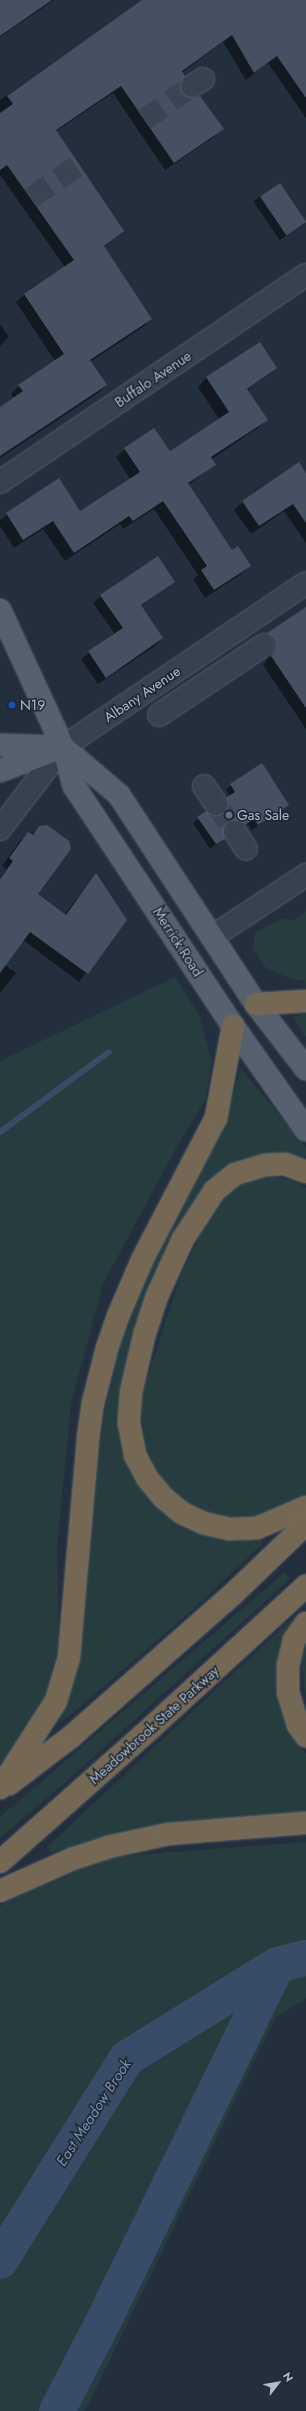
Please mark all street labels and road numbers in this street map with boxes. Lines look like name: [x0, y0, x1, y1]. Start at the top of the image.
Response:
street label: Buffalo Avenue: [112, 347, 194, 411]
street label: Albany Avenue: [101, 662, 183, 726]
street label: Merrick Road: [149, 904, 207, 980]
street label: Meadowbrook State Parkway: [86, 1662, 222, 1788]

